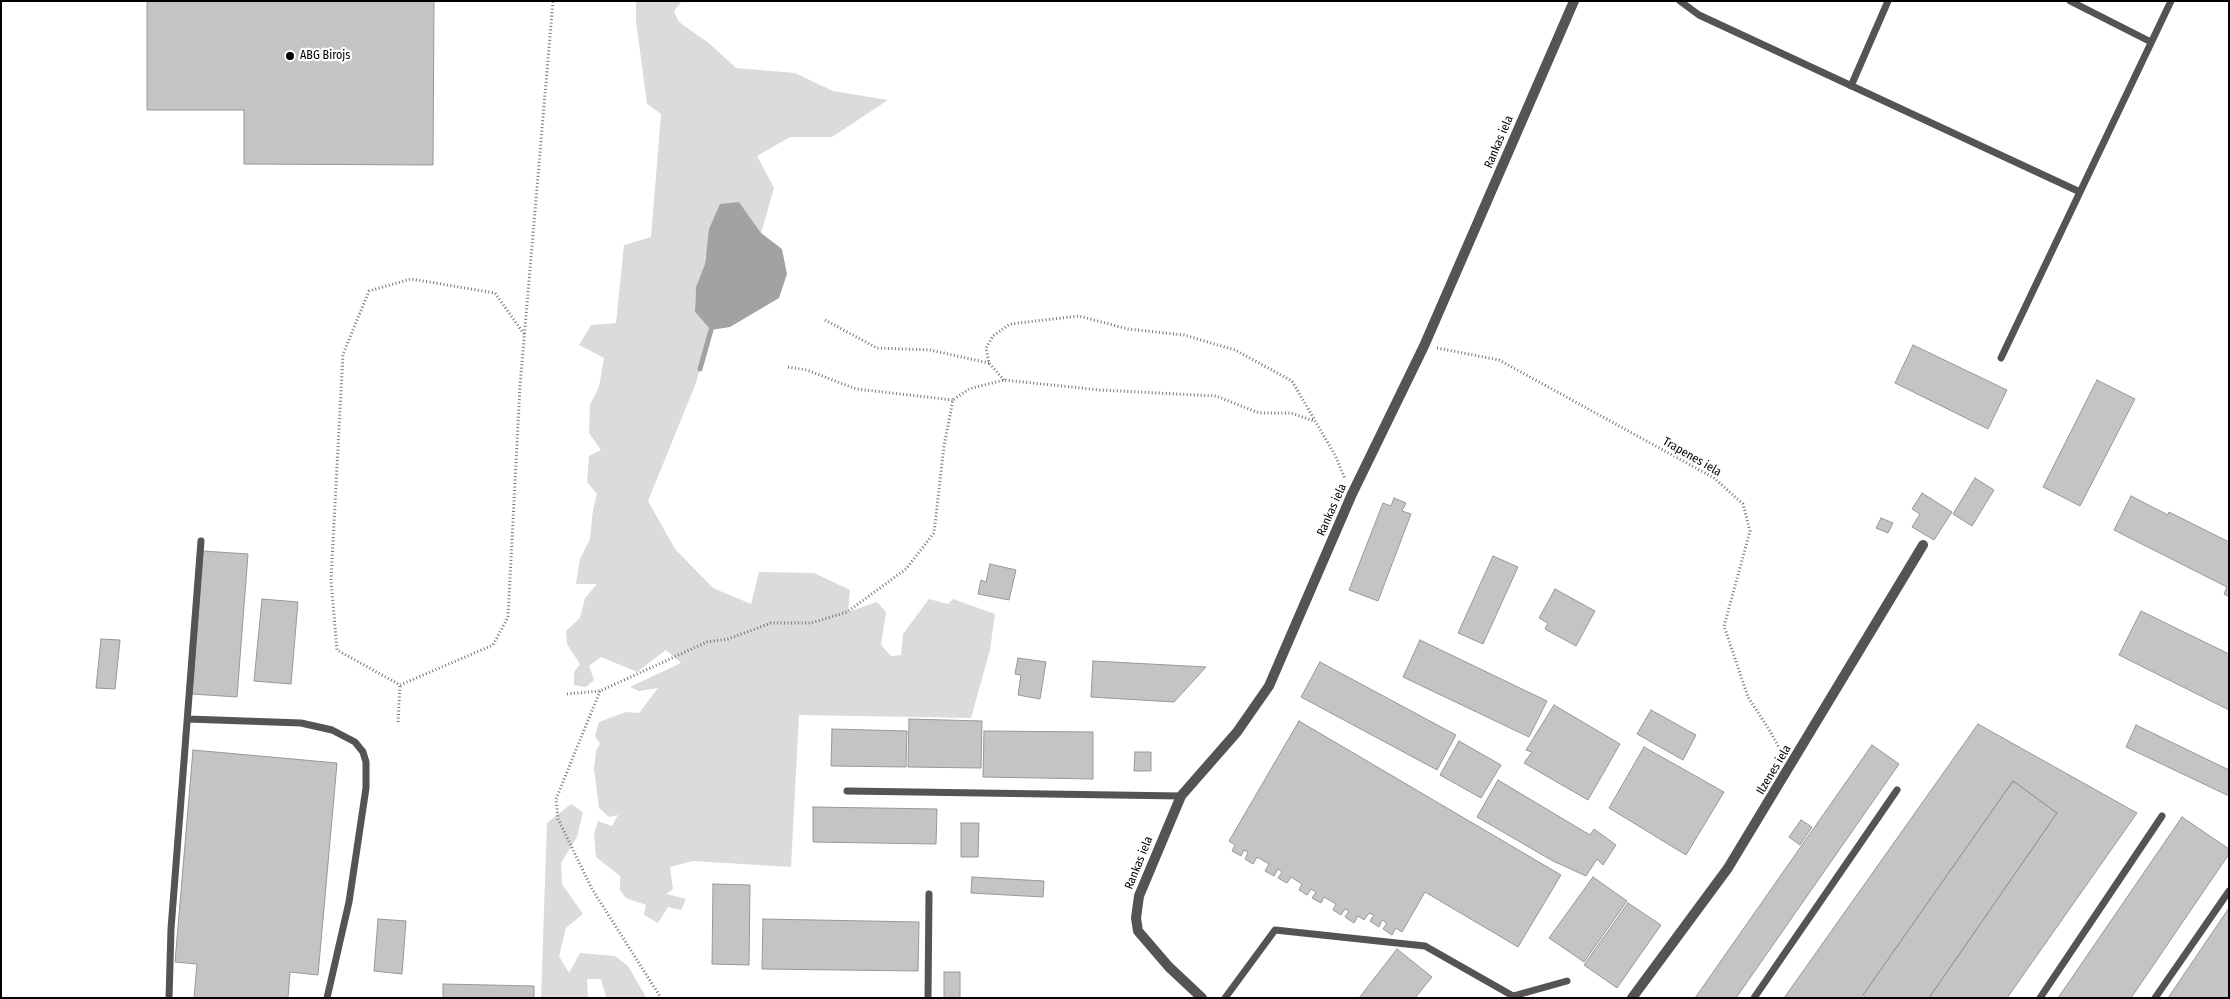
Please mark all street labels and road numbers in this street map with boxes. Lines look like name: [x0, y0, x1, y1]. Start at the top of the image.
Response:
street label: Rankas iela: [1481, 114, 1517, 170]
street label: Trapenes iela: [1660, 434, 1724, 480]
street label: Rankas iela: [1314, 482, 1350, 538]
street label: Ilzenes iela: [1754, 743, 1794, 797]
street label: Rankas iela: [1122, 834, 1156, 892]

